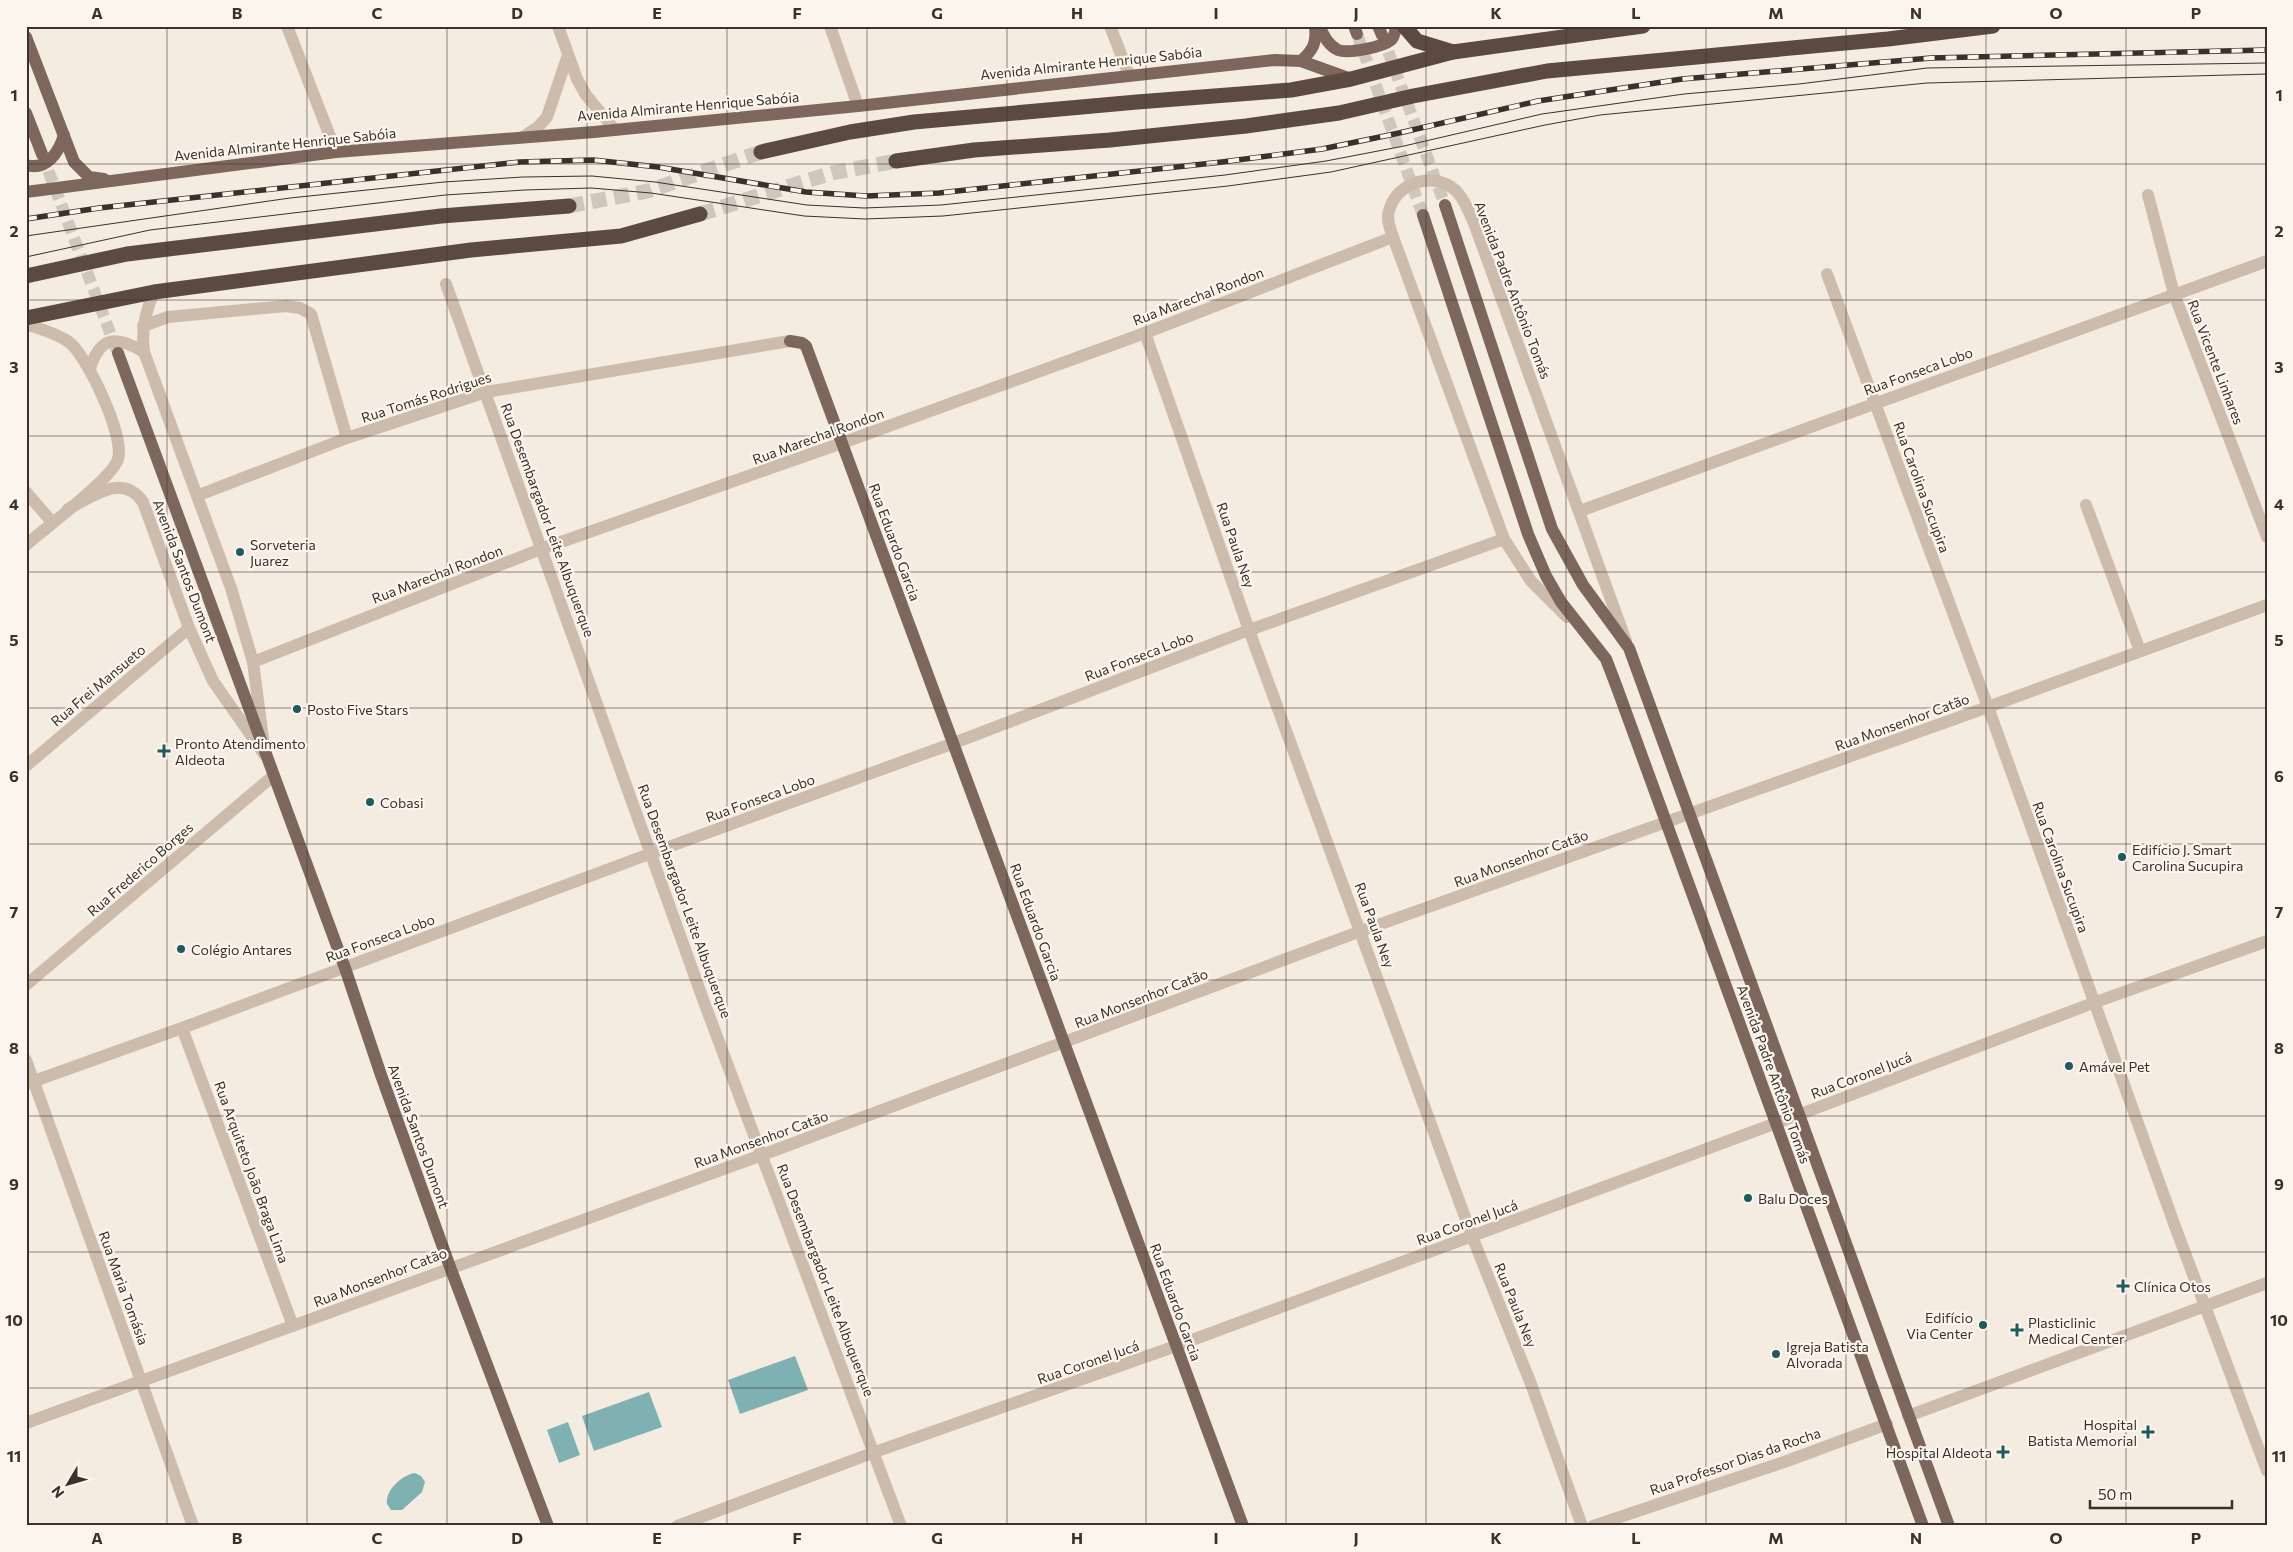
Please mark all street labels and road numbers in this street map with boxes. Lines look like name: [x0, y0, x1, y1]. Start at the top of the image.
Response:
street label: Avenida Almirante Henrique Sabóia: [979, 43, 1203, 83]
street label: Avenida Almirante Henrique Sabóia: [576, 88, 800, 124]
street label: Avenida Almirante Henrique Sabóia: [173, 124, 397, 164]
street label: Avenida Padre Antônio Tomás: [1471, 199, 1555, 381]
street label: Rua Marechal Rondon: [1130, 263, 1266, 329]
street label: Rua Vicente Linhares: [2184, 297, 2248, 427]
street label: Rua Fonseca Lobo: [1861, 343, 1975, 399]
street label: Rua Tomás Rodrigues: [359, 368, 493, 426]
street label: Rua Desembargador Leite Albuquerque: [498, 401, 598, 639]
street label: Rua Marechal Rondon: [750, 404, 886, 468]
street label: Rua Carolina Sucupira: [1890, 419, 1954, 555]
street label: Rua Eduardo Garcia: [866, 481, 924, 603]
street label: Avenida Santos Dumont: [150, 497, 220, 645]
street label: Rua Paula Ney: [1213, 500, 1259, 590]
street label: Rua Marechal Rondon: [369, 541, 505, 607]
street label: Rua Fonseca Lobo: [1082, 627, 1196, 685]
street label: Rua Frei Mansueto: [47, 641, 149, 729]
street label: Rua Monsenhor Catão: [1833, 690, 1971, 754]
street label: Rua Fonseca Lobo: [703, 770, 817, 826]
street label: Rua Desembargador Leite Albuquerque: [635, 782, 735, 1020]
street label: Rua Carolina Sucupira: [2029, 799, 2093, 935]
street label: Rua Frederico Borges: [84, 818, 196, 920]
street label: Rua Monsenhor Catão: [1452, 826, 1590, 890]
street label: Rua Eduardo Garcia: [1007, 861, 1065, 983]
street label: Rua Paula Ney: [1352, 880, 1398, 970]
street label: Rua Fonseca Lobo: [323, 910, 437, 966]
street label: Rua Monsenhor Catão: [1072, 965, 1210, 1031]
street label: Avenida Padre Antônio Tomás: [1734, 982, 1814, 1166]
street label: Rua Coronel Jucá: [1808, 1048, 1914, 1102]
street label: Avenida Santos Dumont: [385, 1062, 453, 1211]
street label: Rua Arquiteto João Braga Lima: [211, 1079, 293, 1265]
street label: Rua Monsenhor Catão: [692, 1107, 830, 1171]
street label: Rua Desembargador Leite Albuquerque: [774, 1161, 878, 1399]
street label: Rua Coronel Jucá: [1414, 1196, 1520, 1248]
street label: Rua Maria Tomásia: [96, 1229, 152, 1347]
street label: Rua Eduardo Garcia: [1147, 1241, 1205, 1363]
street label: Rua Monsenhor Catão: [311, 1244, 449, 1310]
street label: Rua Paula Ney: [1491, 1260, 1541, 1350]
street label: Rua Coronel Jucá: [1035, 1337, 1141, 1387]
street label: Rua Professor Dias da Rocha: [1647, 1424, 1823, 1498]

